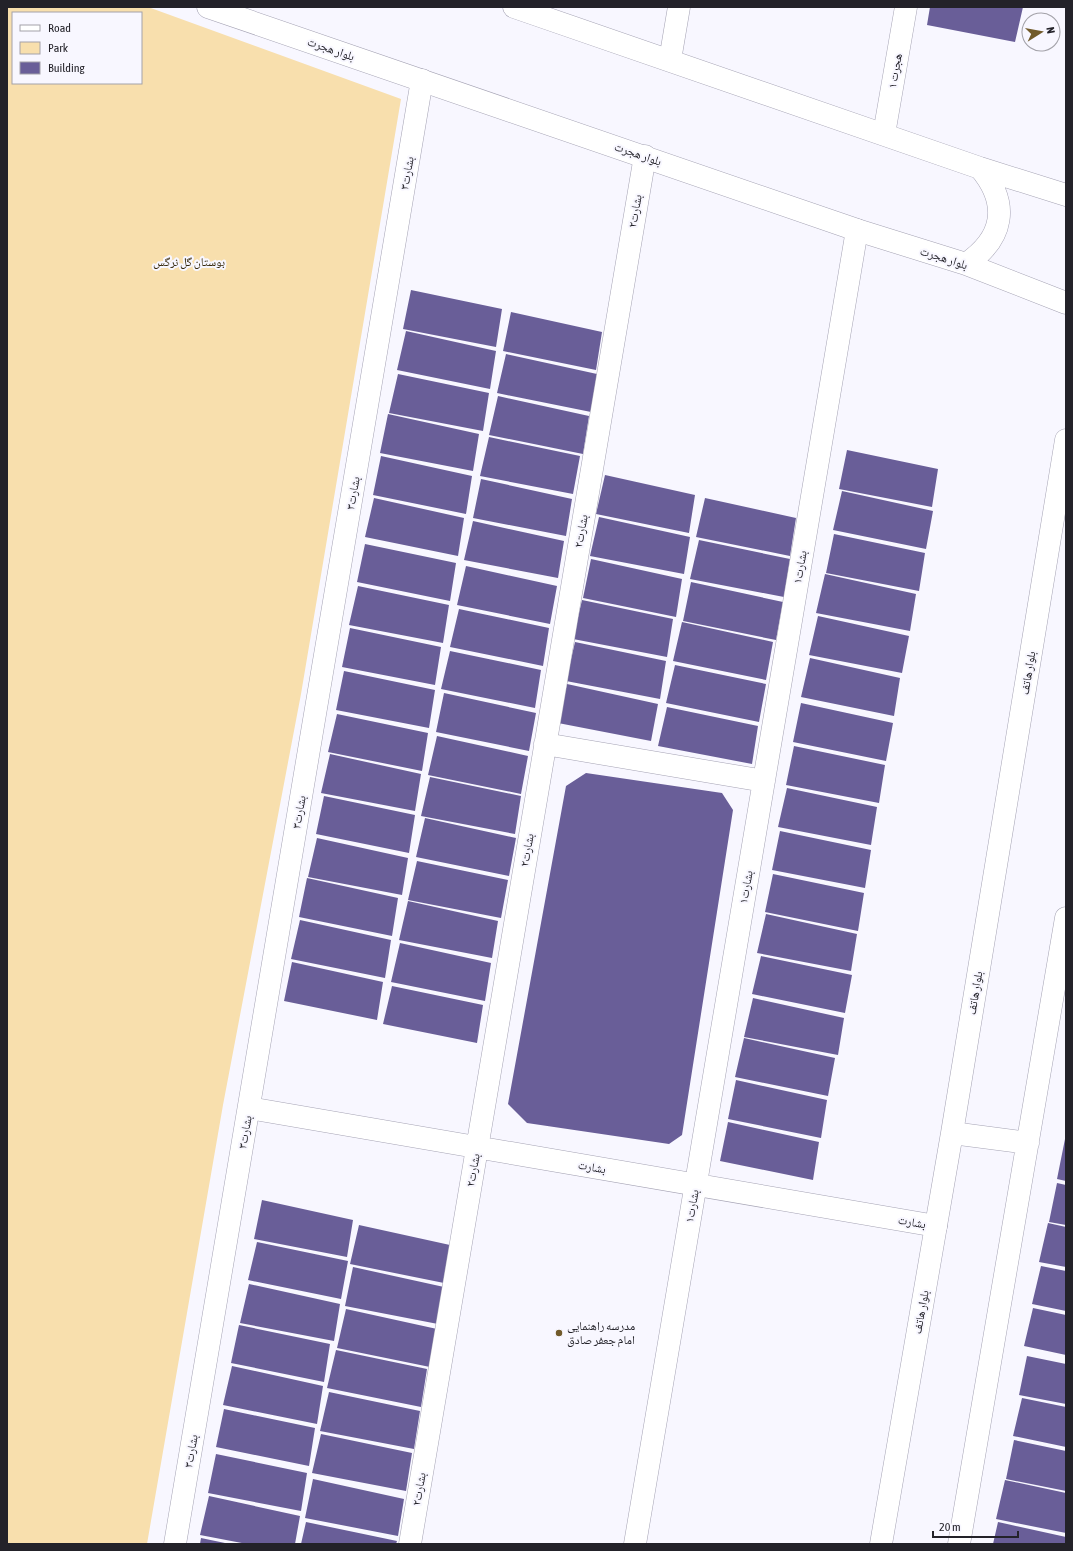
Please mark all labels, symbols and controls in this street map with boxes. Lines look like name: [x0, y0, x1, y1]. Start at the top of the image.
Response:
legend: [12, 12, 142, 84]
north arrow: [1021, 12, 1061, 52]
text: Road: [48, 21, 71, 35]
text: N: [1044, 26, 1057, 34]
street label: بلوار هجرت: [305, 34, 357, 64]
text: Park: [48, 41, 69, 55]
street label: هجرت ۱: [885, 52, 905, 90]
text: Building: [48, 61, 86, 75]
street label: بلوار هجرت: [612, 139, 664, 169]
street label: بشارت۳: [397, 155, 417, 191]
street label: بشارت۲: [625, 193, 645, 229]
street label: بلوار هجرت: [918, 244, 970, 273]
park label: بوستان گل نرگس: [153, 255, 225, 269]
street label: بشارت۳: [343, 475, 363, 511]
street label: بشارت۲: [571, 513, 591, 549]
street label: بشارت۱: [790, 549, 810, 585]
street label: بلوار هاتف: [1018, 650, 1039, 696]
street label: بشارت۳: [289, 794, 309, 830]
street label: بشارت۲: [517, 832, 537, 868]
street label: بشارت۱: [736, 869, 756, 905]
street label: بلوار هاتف: [965, 970, 986, 1016]
street label: بشارت۳: [235, 1114, 255, 1150]
street label: بشارت۲: [463, 1152, 483, 1188]
street label: بشارت: [577, 1158, 607, 1177]
street label: بشارت۱: [682, 1188, 702, 1224]
street label: بشارت: [897, 1213, 927, 1232]
street label: بلوار هاتف: [910, 1289, 932, 1335]
place label: مدرسه راهنمایی امام جعفر صادق: [567, 1319, 635, 1348]
marker: مدرسه راهنمایی امام جعفر صادق: [554, 1328, 564, 1338]
street label: بشارت۳: [181, 1433, 201, 1469]
street label: بشارت۲: [409, 1471, 429, 1507]
scale bar: [933, 1513, 1018, 1539]
text: 20 m: [939, 1520, 961, 1534]

